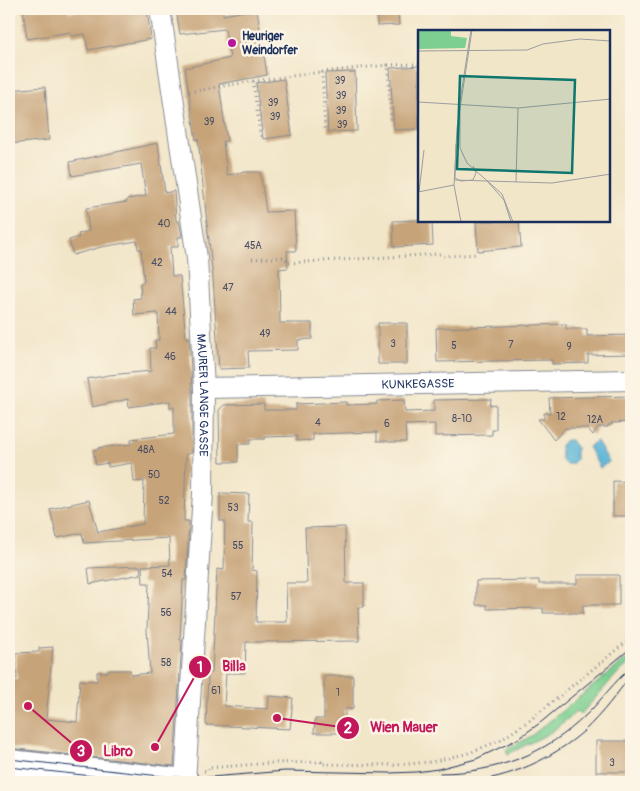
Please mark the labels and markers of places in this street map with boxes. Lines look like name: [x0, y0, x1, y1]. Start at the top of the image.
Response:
place label: Heuriger Weindorfer: [242, 29, 298, 58]
marker: Heuriger Weindorfer: [226, 37, 238, 49]
callout: Billa: [187, 652, 256, 681]
callout: Wien Mauer: [336, 713, 448, 742]
callout: Libro: [68, 736, 143, 765]

